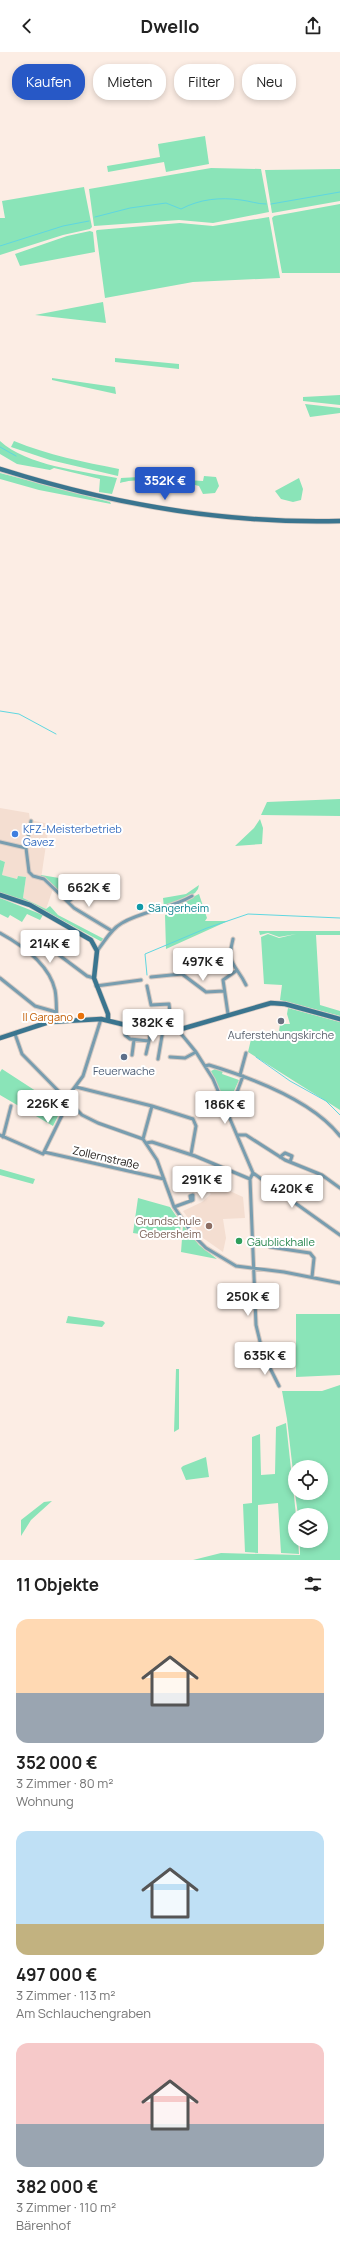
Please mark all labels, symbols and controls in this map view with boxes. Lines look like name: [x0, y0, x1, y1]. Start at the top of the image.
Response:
text: Dwello: [141, 14, 199, 38]
icon: back: [16, 15, 38, 37]
icon: share: [302, 15, 324, 37]
chip: Kaufen: [12, 64, 85, 100]
chip: Mieten: [93, 64, 166, 100]
chip: Filter: [174, 64, 234, 100]
chip: Neu: [242, 64, 296, 100]
pin: 352K €: [132, 467, 198, 501]
text: 352K €: [144, 471, 186, 489]
place label: KFZ-Meisterbetrieb Gavez: [23, 821, 122, 849]
marker: KFZ-Meisterbetrieb Gavez: [10, 829, 20, 839]
pin: 662K €: [56, 874, 122, 908]
text: 662K €: [67, 878, 111, 896]
place label: Sängerheim: [148, 900, 209, 915]
marker: Sängerheim: [135, 902, 145, 912]
pin: 214K €: [17, 930, 83, 964]
text: 214K €: [30, 934, 70, 952]
pin: 497K €: [170, 948, 236, 982]
text: 497K €: [182, 952, 224, 970]
place label: Il Gargano: [22, 1009, 73, 1024]
pin: 382K €: [120, 1009, 186, 1043]
marker: Il Gargano: [76, 1011, 86, 1021]
text: 382K €: [132, 1013, 174, 1031]
marker: Auferstehungskirche: [276, 1016, 286, 1026]
place label: Auferstehungskirche: [228, 1027, 335, 1042]
marker: Feuerwache: [119, 1052, 129, 1062]
place label: Feuerwache: [93, 1063, 156, 1078]
pin: 226K €: [15, 1090, 81, 1124]
pin: 186K €: [192, 1091, 258, 1125]
text: 226K €: [26, 1094, 70, 1112]
text: 186K €: [204, 1095, 246, 1113]
street label: Zollernstraße: [71, 1142, 142, 1172]
pin: 291K €: [169, 1166, 235, 1200]
text: 291K €: [181, 1170, 223, 1188]
pin: 420K €: [259, 1175, 325, 1209]
text: 420K €: [270, 1179, 314, 1197]
place label: Grundschule Gebersheim: [136, 1213, 202, 1241]
marker: Grundschule Gebersheim: [204, 1221, 214, 1231]
place label: Gäublickhalle: [247, 1234, 315, 1249]
marker: Gäublickhalle: [234, 1236, 244, 1246]
pin: 250K €: [215, 1283, 281, 1317]
text: 250K €: [226, 1287, 270, 1305]
pin: 635K €: [232, 1342, 298, 1376]
text: 635K €: [244, 1346, 286, 1364]
map controls: [288, 1460, 328, 1548]
button: locate: [288, 1460, 328, 1500]
button: layers: [288, 1508, 328, 1548]
text: 11 Objekte: [16, 1573, 99, 1596]
icon: filters: [302, 1573, 324, 1595]
icon: home: [134, 1645, 206, 1717]
text: 352 000 €: [16, 1751, 98, 1774]
text: 3 Zimmer · 80 m²: [16, 1774, 114, 1792]
text: Wohnung: [16, 1792, 74, 1810]
icon: home: [134, 1857, 206, 1929]
text: 497 000 €: [16, 1963, 97, 1986]
text: 3 Zimmer · 113 m²: [16, 1986, 115, 2004]
text: Am Schlauchengraben: [16, 2004, 151, 2022]
icon: home: [134, 2069, 206, 2141]
text: 382 000 €: [16, 2175, 98, 2198]
text: 3 Zimmer · 110 m²: [16, 2198, 116, 2216]
text: Bärenhof: [16, 2216, 71, 2234]

